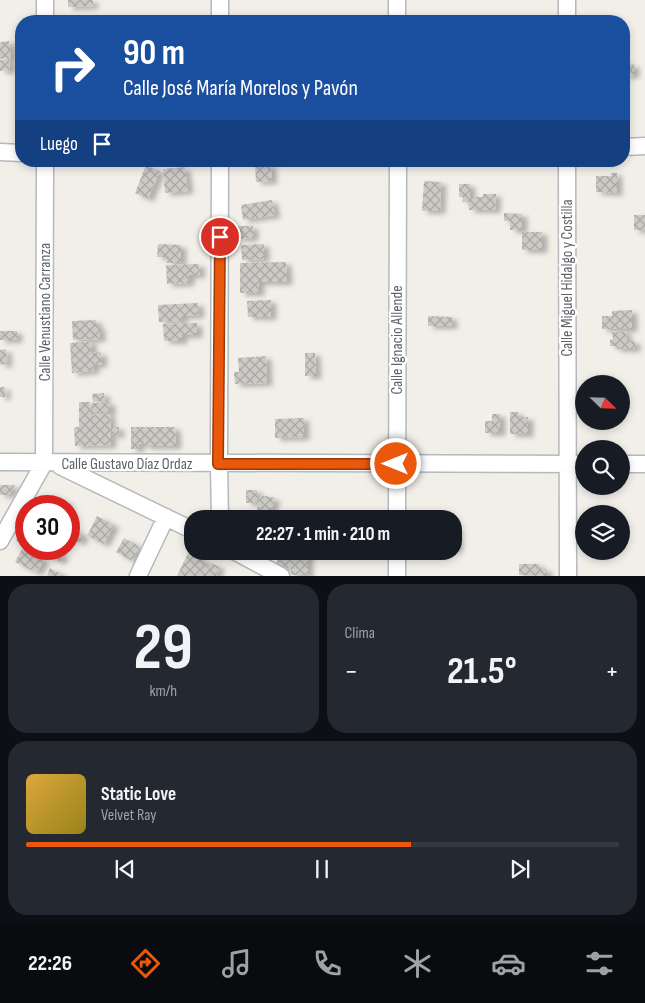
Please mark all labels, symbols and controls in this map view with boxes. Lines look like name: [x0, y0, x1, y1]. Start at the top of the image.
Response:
text: 90 m: [123, 32, 185, 75]
icon: right: [40, 35, 105, 100]
text: Calle José María Morelos y Pavón: [123, 75, 358, 102]
icon: arrive: [88, 130, 116, 158]
text: Luego: [40, 133, 78, 156]
street label: Calle Miguel Hidalgo y Costilla: [558, 199, 577, 357]
pin: [199, 216, 241, 258]
icon: arrive: [206, 223, 234, 251]
street label: Calle Venustiano Carranza: [36, 243, 55, 381]
street label: Calle Ignacio Allende: [388, 285, 407, 395]
north arrow: [575, 375, 630, 430]
map controls: [575, 375, 630, 560]
position arrow: [369, 437, 421, 489]
button: search: [575, 440, 630, 495]
street label: Calle Gustavo Díaz Ordaz: [61, 455, 193, 474]
speed limit sign: 30: [15, 495, 80, 560]
button: layers: [575, 505, 630, 560]
text: 22:27 · 1 min · 210 m: [256, 523, 390, 546]
text: 29: [134, 610, 193, 688]
text: Clima: [345, 624, 375, 643]
text: 21.5°: [447, 649, 517, 694]
text: −: [345, 655, 358, 688]
text: +: [605, 655, 619, 688]
text: km/h: [149, 682, 177, 701]
text: Static Love: [101, 783, 176, 806]
text: Velvet Ray: [101, 806, 156, 825]
icon: previous: [111, 855, 139, 883]
icon: pause: [308, 855, 336, 883]
icon: next: [506, 855, 534, 883]
icon: directions: [128, 946, 163, 981]
icon: music: [219, 946, 254, 981]
icon: phone: [310, 946, 345, 981]
icon: climate: [400, 946, 435, 981]
icon: car: [491, 946, 526, 981]
icon: filters: [582, 946, 617, 981]
text: 22:26: [28, 950, 72, 977]

